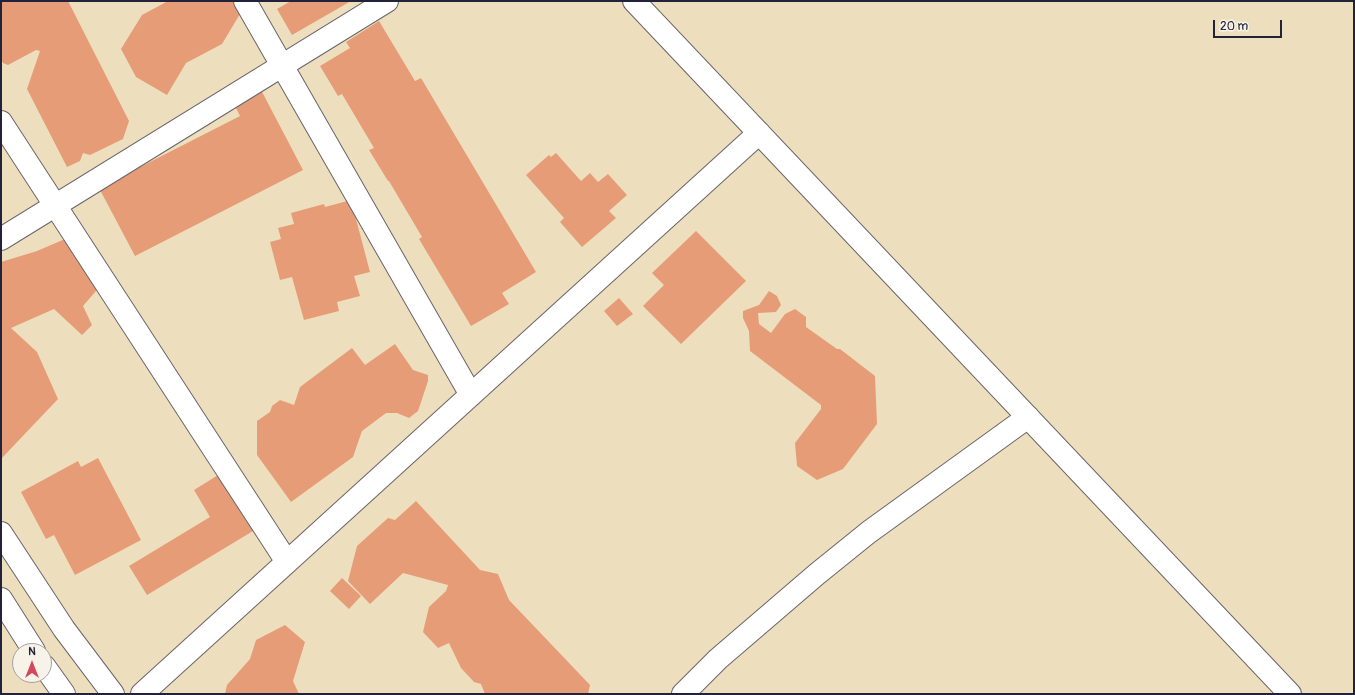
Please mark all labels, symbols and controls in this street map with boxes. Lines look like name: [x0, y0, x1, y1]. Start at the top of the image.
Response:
scale bar: [1215, 12, 1284, 38]
text: 20 m: [1220, 19, 1248, 34]
north arrow: [12, 643, 52, 683]
text: N: [28, 645, 36, 658]

